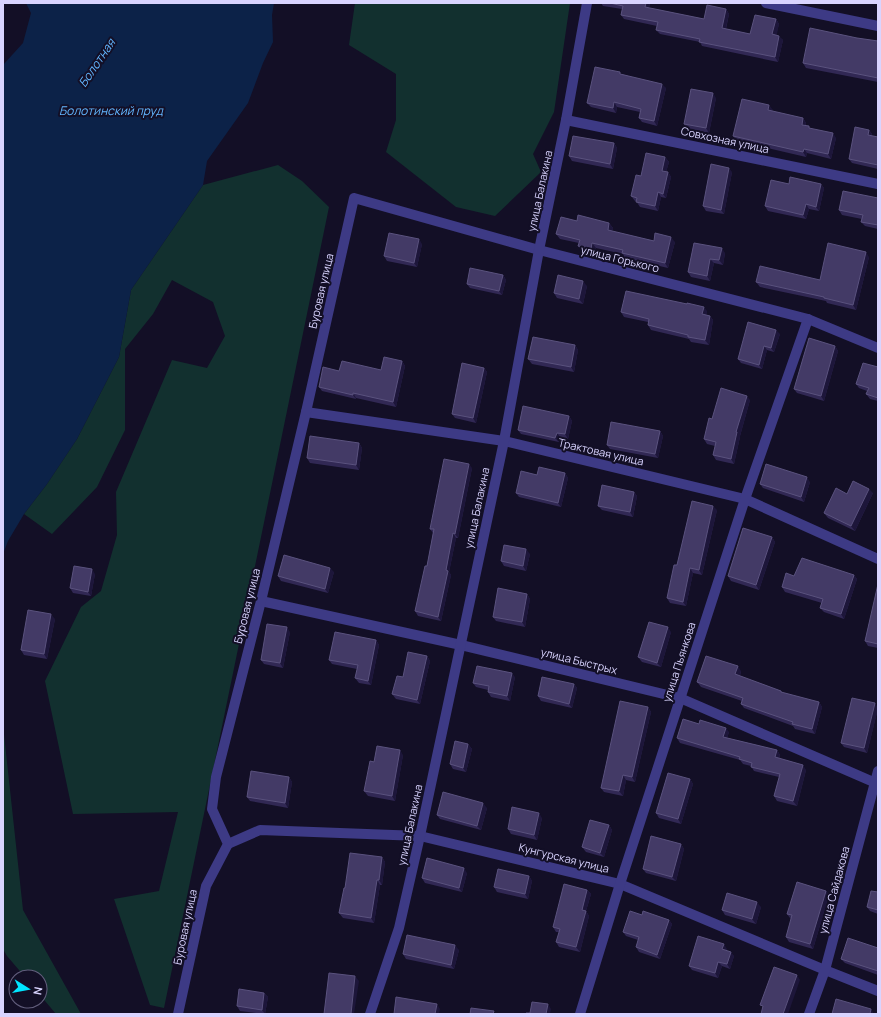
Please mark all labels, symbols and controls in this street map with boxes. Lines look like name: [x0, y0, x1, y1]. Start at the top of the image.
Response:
water label: Болотная: [74, 34, 120, 90]
water label: Болотинский пруд: [59, 102, 164, 119]
street label: Совхозная улица: [680, 123, 771, 156]
street label: улица Балакина: [524, 149, 555, 233]
street label: улица Горького: [579, 242, 661, 276]
street label: Буровая улица: [305, 252, 336, 330]
street label: Трактовая улица: [557, 434, 645, 469]
street label: улица Балакина: [461, 466, 492, 550]
street label: Буровая улица: [230, 567, 263, 645]
street label: улица Пьянкова: [659, 620, 699, 704]
street label: улица Быстрых: [539, 644, 619, 677]
street label: улица Балакина: [394, 783, 425, 867]
street label: Кунгурская улица: [517, 839, 611, 876]
street label: улица Сайдакова: [815, 844, 852, 935]
street label: Буровая улица: [169, 888, 200, 966]
north arrow: [8, 969, 48, 1009]
text: N: [30, 986, 46, 996]

